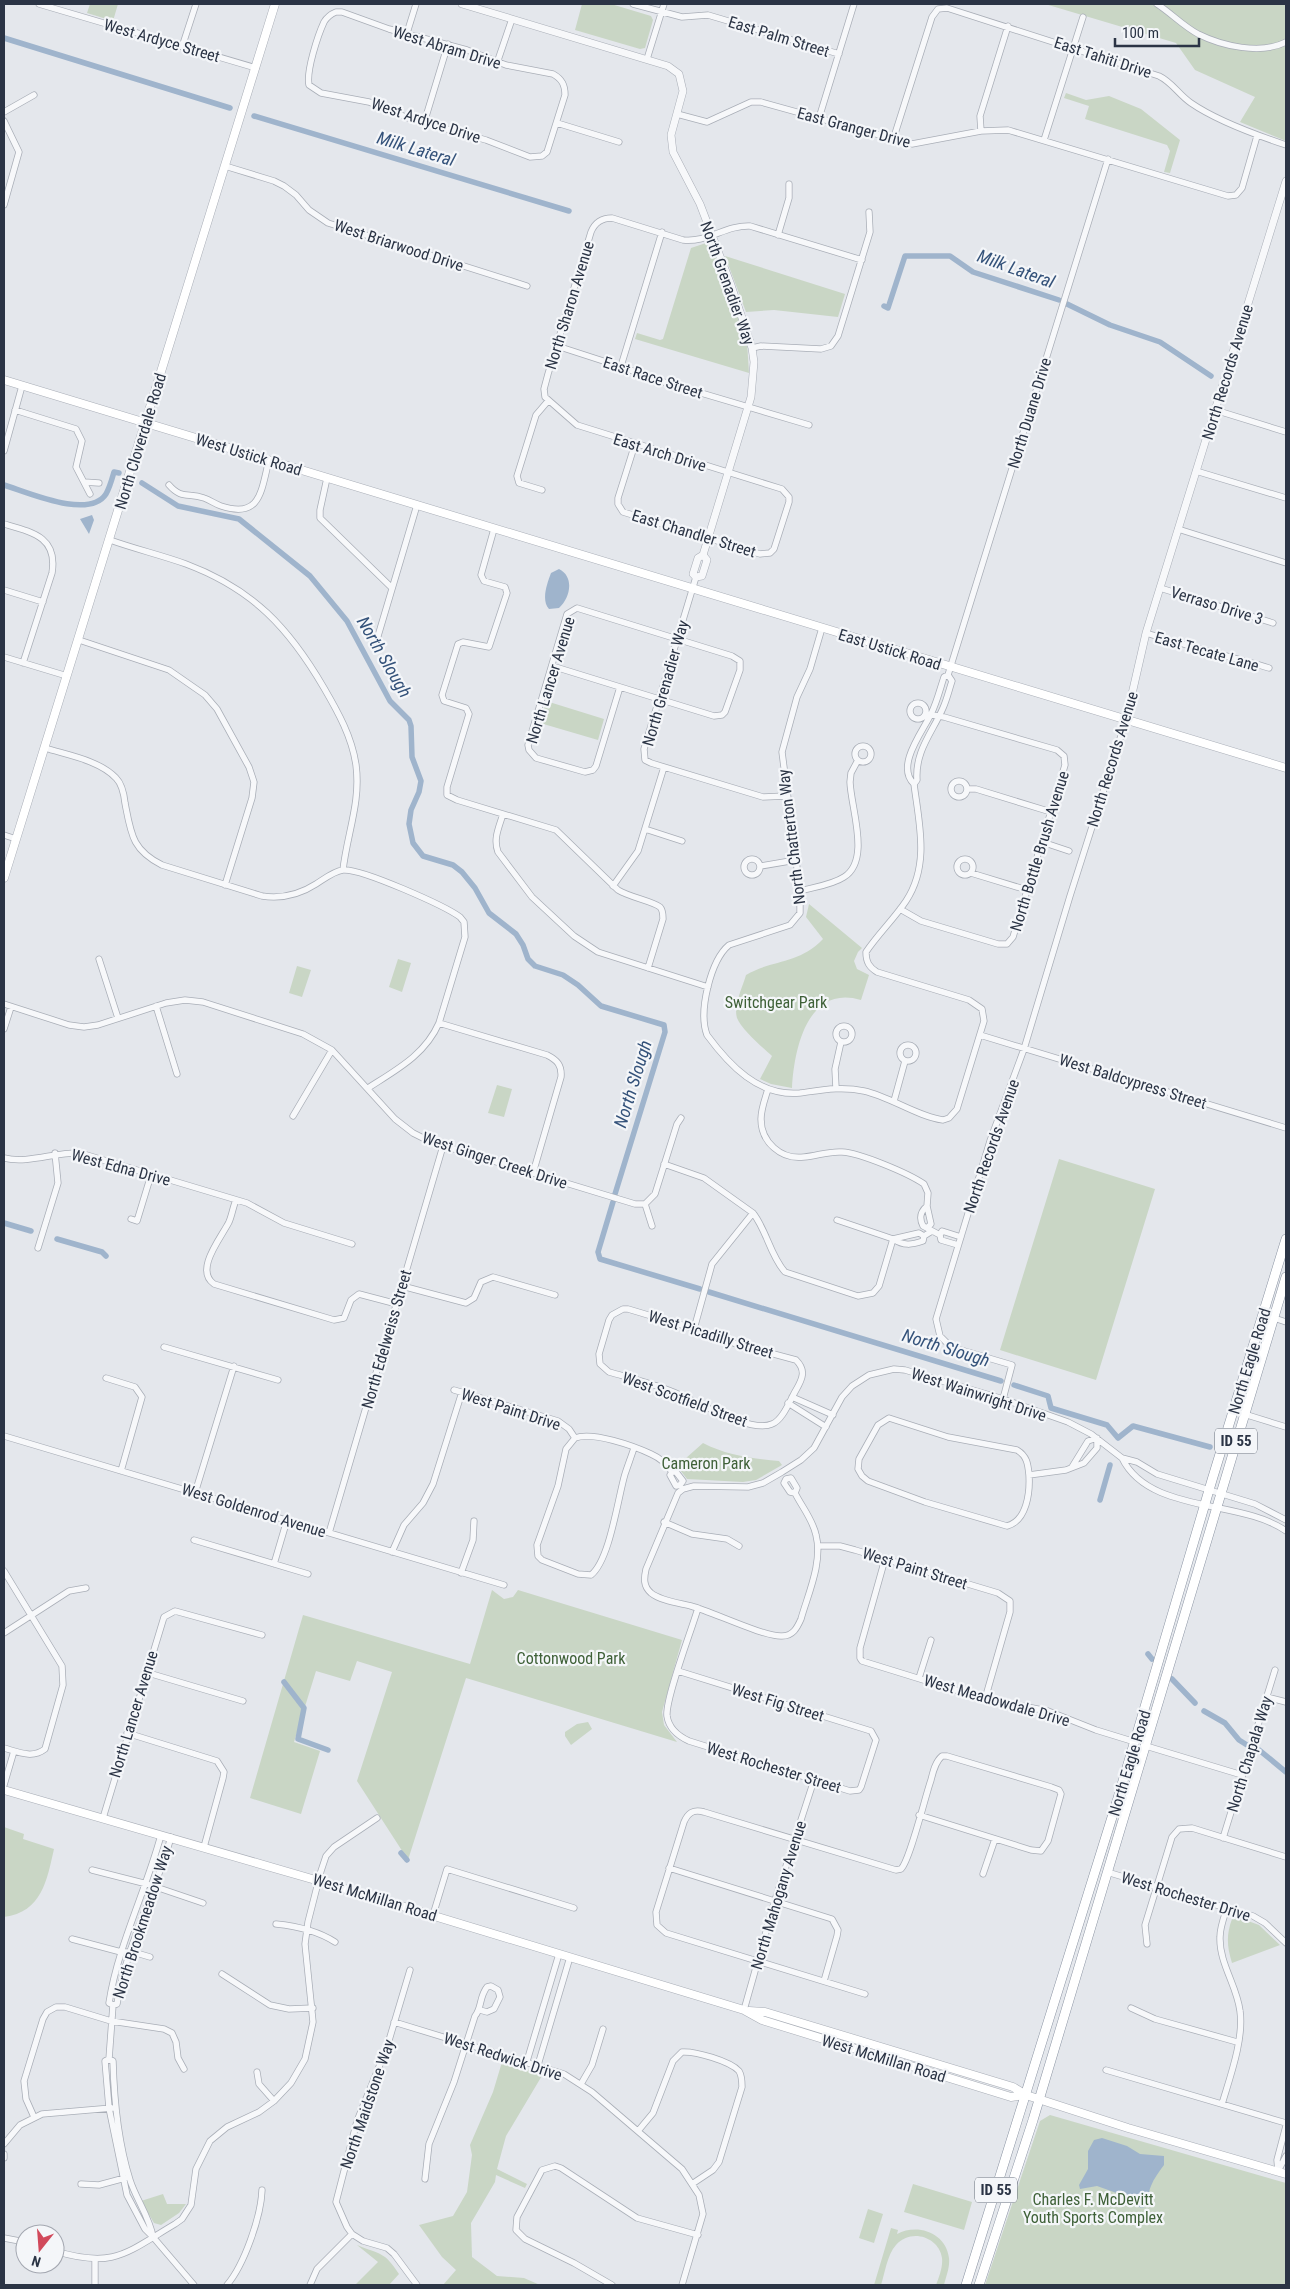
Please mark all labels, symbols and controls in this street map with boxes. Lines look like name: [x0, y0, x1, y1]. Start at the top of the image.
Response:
street label: East Palm Street: [726, 12, 832, 61]
street label: West Ardyce Street: [102, 15, 222, 66]
scale bar: [1115, 15, 1199, 47]
street label: West Abram Drive: [390, 22, 503, 73]
text: 100 m: [1122, 24, 1159, 42]
street label: East Tahiti Drive: [1052, 33, 1154, 82]
street label: West Ardyce Drive: [369, 94, 483, 147]
street label: East Granger Drive: [795, 103, 913, 152]
water label: Milk Lateral: [375, 127, 459, 171]
street label: West Briarwood Drive: [332, 216, 466, 275]
street label: North Grenadier Way: [696, 219, 759, 348]
street label: North Sharon Avenue: [541, 239, 598, 372]
water label: Milk Lateral: [975, 245, 1059, 293]
street label: North Records Avenue: [1198, 302, 1257, 442]
street label: East Race Street: [601, 352, 705, 403]
street label: North Duane Drive: [1004, 356, 1055, 471]
street label: North Cloverdale Road: [111, 371, 170, 512]
street label: West Ustick Road: [193, 429, 304, 480]
street label: East Arch Drive: [611, 429, 709, 476]
street label: East Chandler Street: [630, 506, 758, 561]
street label: Verraso Drive 3: [1168, 582, 1265, 629]
water label: North Slough: [353, 612, 416, 701]
street label: North Lancer Avenue: [522, 614, 579, 746]
street label: North Grenadier Way: [638, 618, 693, 748]
street label: East Ustick Road: [836, 625, 944, 674]
street label: East Tecate Lane: [1153, 628, 1261, 675]
street label: North Records Avenue: [1083, 689, 1142, 829]
street label: North Chatterton Way: [774, 768, 809, 906]
street label: North Bottle Brush Avenue: [1006, 769, 1073, 934]
park label: Switchgear Park: [725, 993, 828, 1012]
water label: North Slough: [609, 1038, 656, 1130]
street label: West Baldcypress Street: [1057, 1050, 1209, 1113]
street label: North Records Avenue: [960, 1077, 1023, 1216]
street label: West Ginger Creek Drive: [420, 1128, 570, 1193]
street label: West Edna Drive: [69, 1145, 173, 1190]
street label: North Edelweiss Street: [358, 1267, 415, 1411]
street label: West Picadilly Street: [646, 1306, 776, 1363]
street label: North Eagle Road: [1224, 1306, 1275, 1416]
water label: North Slough: [900, 1324, 992, 1371]
street label: West Wainwright Drive: [909, 1364, 1049, 1425]
street label: West Scotfield Street: [620, 1368, 750, 1431]
street label: West Paint Drive: [459, 1384, 563, 1434]
road number: ID 55: [1215, 1428, 1257, 1454]
park label: Cameron Park: [662, 1454, 751, 1473]
street label: West Goldenrod Avenue: [179, 1479, 328, 1541]
street label: West Paint Street: [860, 1543, 970, 1594]
street label: North Lancer Avenue: [105, 1648, 162, 1780]
park label: Cottonwood Park: [517, 1649, 626, 1668]
street label: West Meadowdale Drive: [922, 1671, 1072, 1730]
street label: West Fig Street: [729, 1679, 827, 1726]
street label: North Chapala Way: [1223, 1693, 1276, 1815]
street label: North Eagle Road: [1104, 1708, 1155, 1818]
street label: West Rochester Street: [704, 1738, 844, 1797]
street label: North Mahogany Avenue: [747, 1818, 810, 1972]
street label: North Brookmeadow Way: [109, 1843, 176, 2001]
street label: West Rochester Drive: [1119, 1868, 1253, 1925]
street label: West McMillan Road: [310, 1870, 439, 1925]
street label: West Redwick Drive: [441, 2028, 564, 2085]
street label: West McMillan Road: [819, 2031, 948, 2086]
street label: North Maidstone Way: [336, 2037, 399, 2171]
road number: ID 55: [975, 2178, 1017, 2202]
park label: Charles F. McDevitt Youth Sports Complex: [1023, 2190, 1163, 2227]
north arrow: [15, 2224, 65, 2274]
text: N: [30, 2253, 43, 2270]

